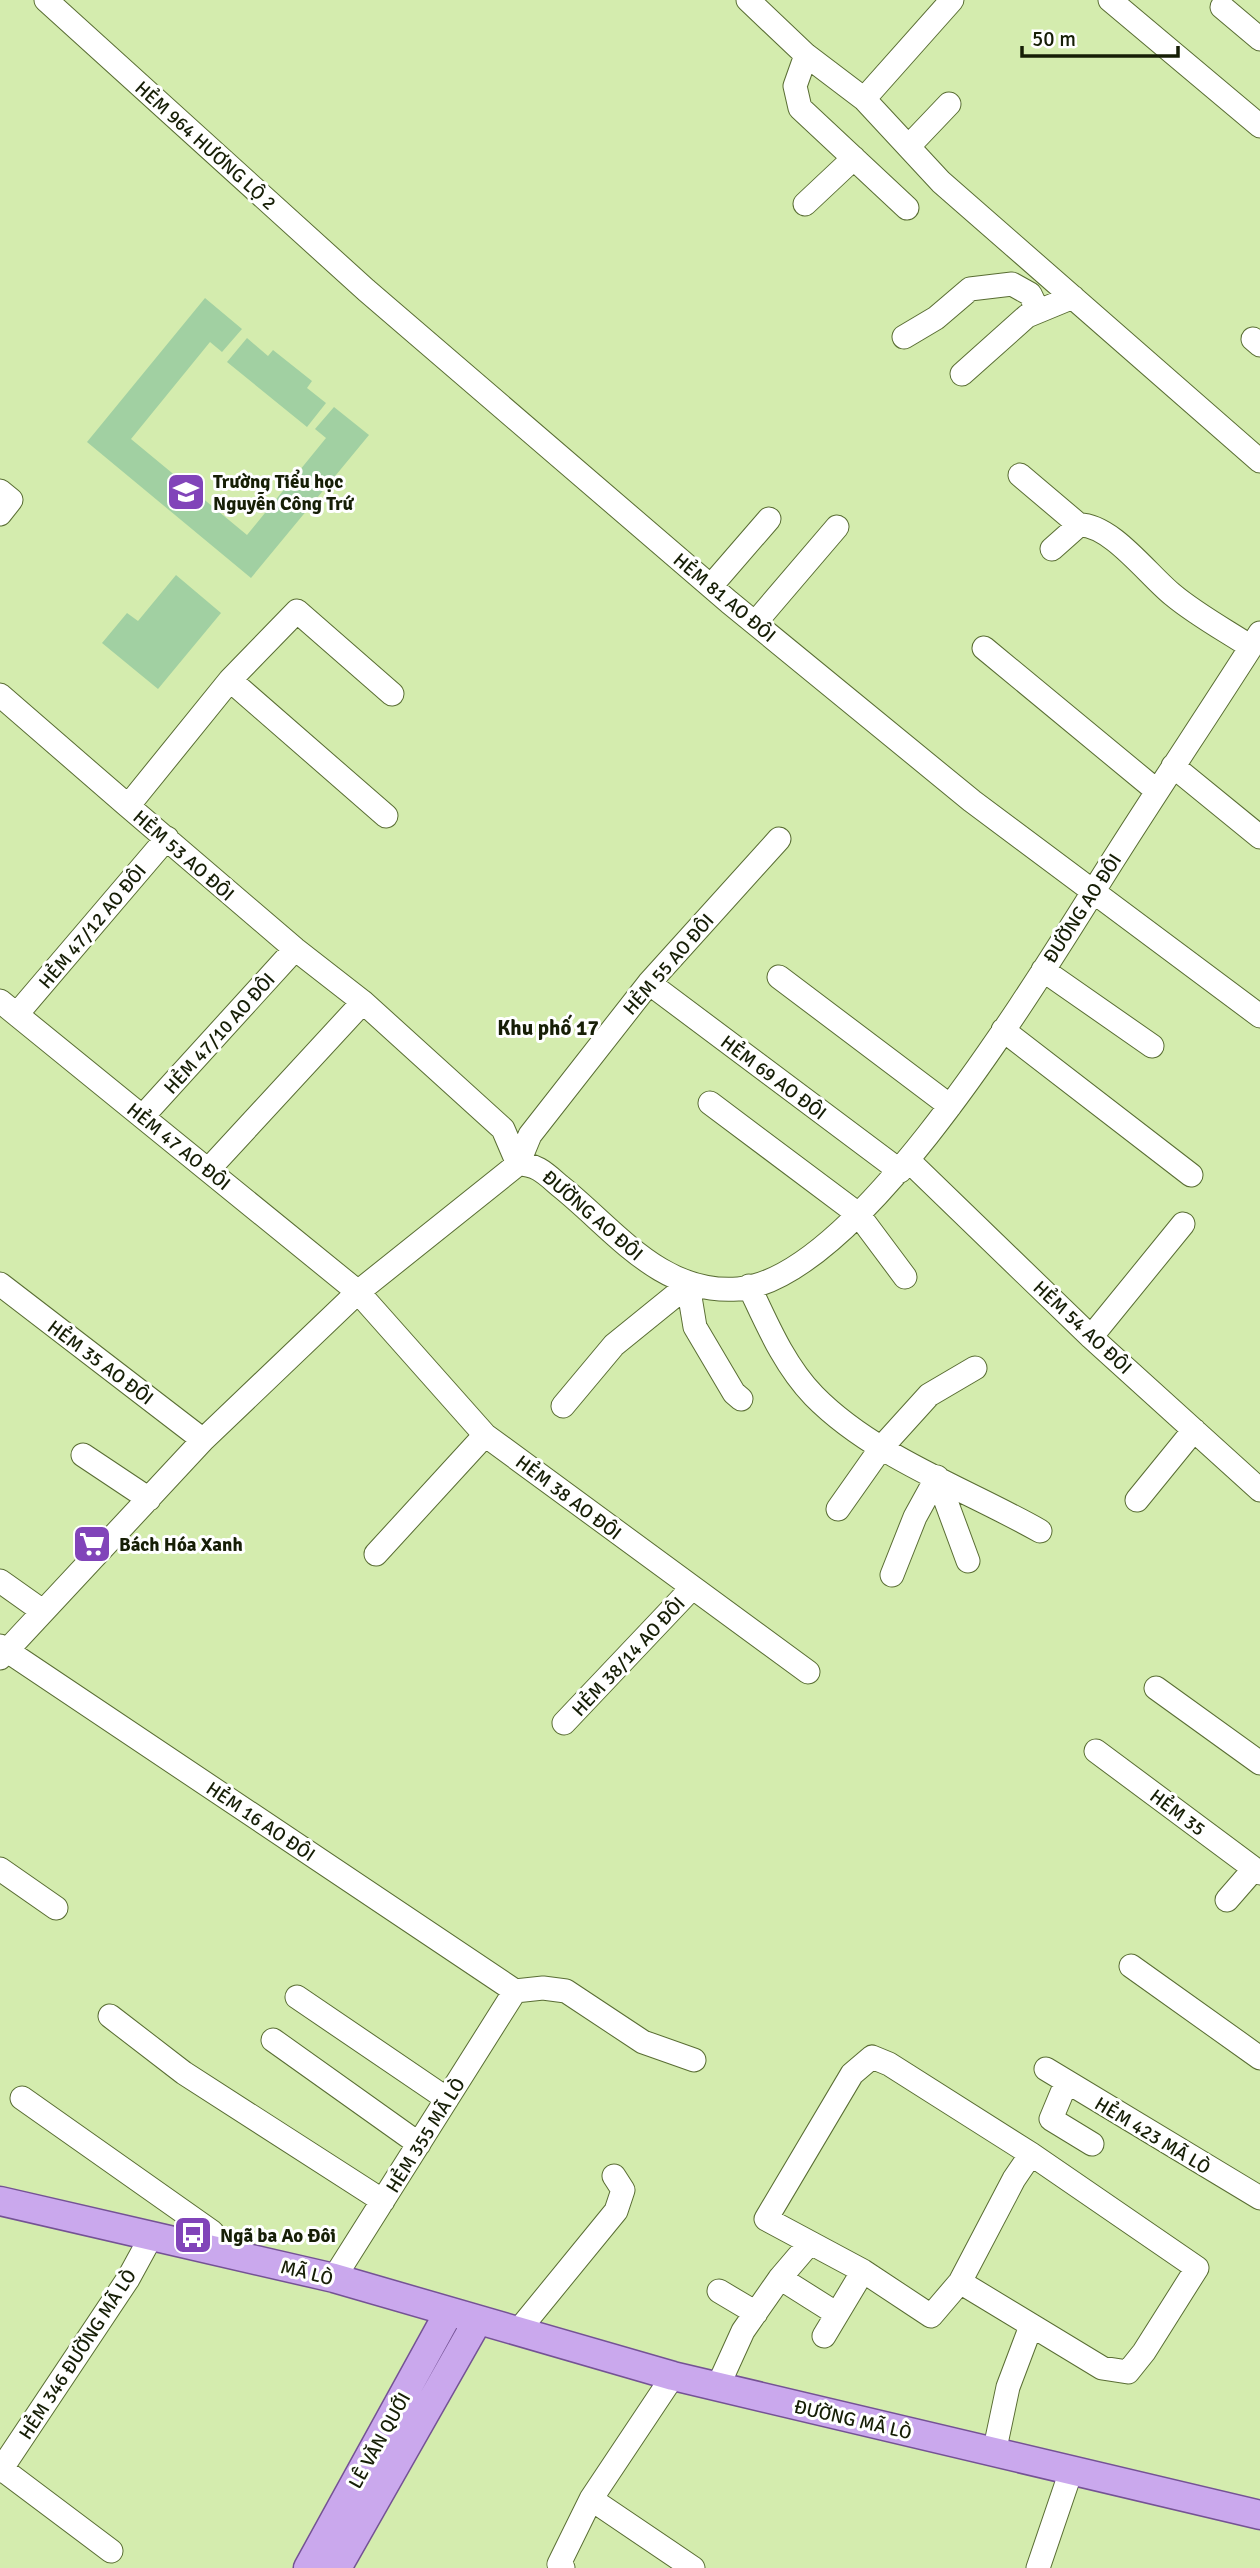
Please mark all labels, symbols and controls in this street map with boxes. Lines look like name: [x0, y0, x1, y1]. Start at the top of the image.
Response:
scale bar: [1022, 14, 1178, 58]
text: 50 m: [1032, 26, 1076, 52]
street label: HẺM 964 HƯƠNG LỘ 2: [130, 75, 282, 215]
place label: Trường Tiểu học Nguyễn Công Trứ: [213, 469, 355, 516]
school or university icon: Trường Tiểu học Nguyễn Công Trứ: [165, 471, 207, 513]
street label: HẺM 81 AO ĐÔI: [668, 547, 781, 648]
street label: HẺM 53 AO ĐÔI: [128, 804, 240, 906]
street label: ĐƯỜNG AO ĐÔI: [1039, 849, 1127, 968]
street label: HẺM 47/12 AO ĐÔI: [33, 859, 152, 994]
street label: HẺM 55 AO ĐÔI: [617, 908, 719, 1020]
street label: HẺM 47/10 AO ĐÔI: [158, 967, 281, 1099]
district label: Khu phố 17: [497, 1014, 599, 1041]
street label: HẺM 69 AO ĐÔI: [716, 1029, 832, 1125]
street label: HẺM 47 AO ĐÔI: [122, 1097, 236, 1196]
street label: ĐƯỜNG AO ĐÔI: [537, 1165, 648, 1266]
street label: HẺM 54 AO ĐÔI: [1028, 1275, 1137, 1380]
street label: HẺM 35 AO ĐÔI: [43, 1314, 159, 1410]
street label: HẺM 38 AO ĐÔI: [511, 1449, 627, 1545]
supermarket icon: Bách Hóa Xanh: [71, 1523, 113, 1565]
place label: Bách Hóa Xanh: [119, 1533, 243, 1557]
street label: HẺM 38/14 AO ĐÔI: [566, 1591, 690, 1722]
street label: HẺM 16 AO ĐÔI: [201, 1776, 320, 1867]
street label: HẺM 35: [1145, 1783, 1211, 1842]
street label: HẺM 355 MÃ LÒ: [380, 2073, 471, 2197]
street label: HẺM 423 MÃ LÒ: [1090, 2091, 1215, 2180]
bus stop icon: Ngã ba Ao Đôi: [172, 2214, 214, 2256]
place label: Ngã ba Ao Đôi: [220, 2224, 336, 2248]
street label: MÃ LÒ: [278, 2255, 335, 2291]
street label: HẺM 346 ĐƯỜNG MÃ LÒ: [13, 2264, 142, 2444]
street label: LÊ VĂN QUỚI: [344, 2388, 416, 2493]
street label: ĐƯỜNG MÃ LÒ: [792, 2395, 914, 2445]

